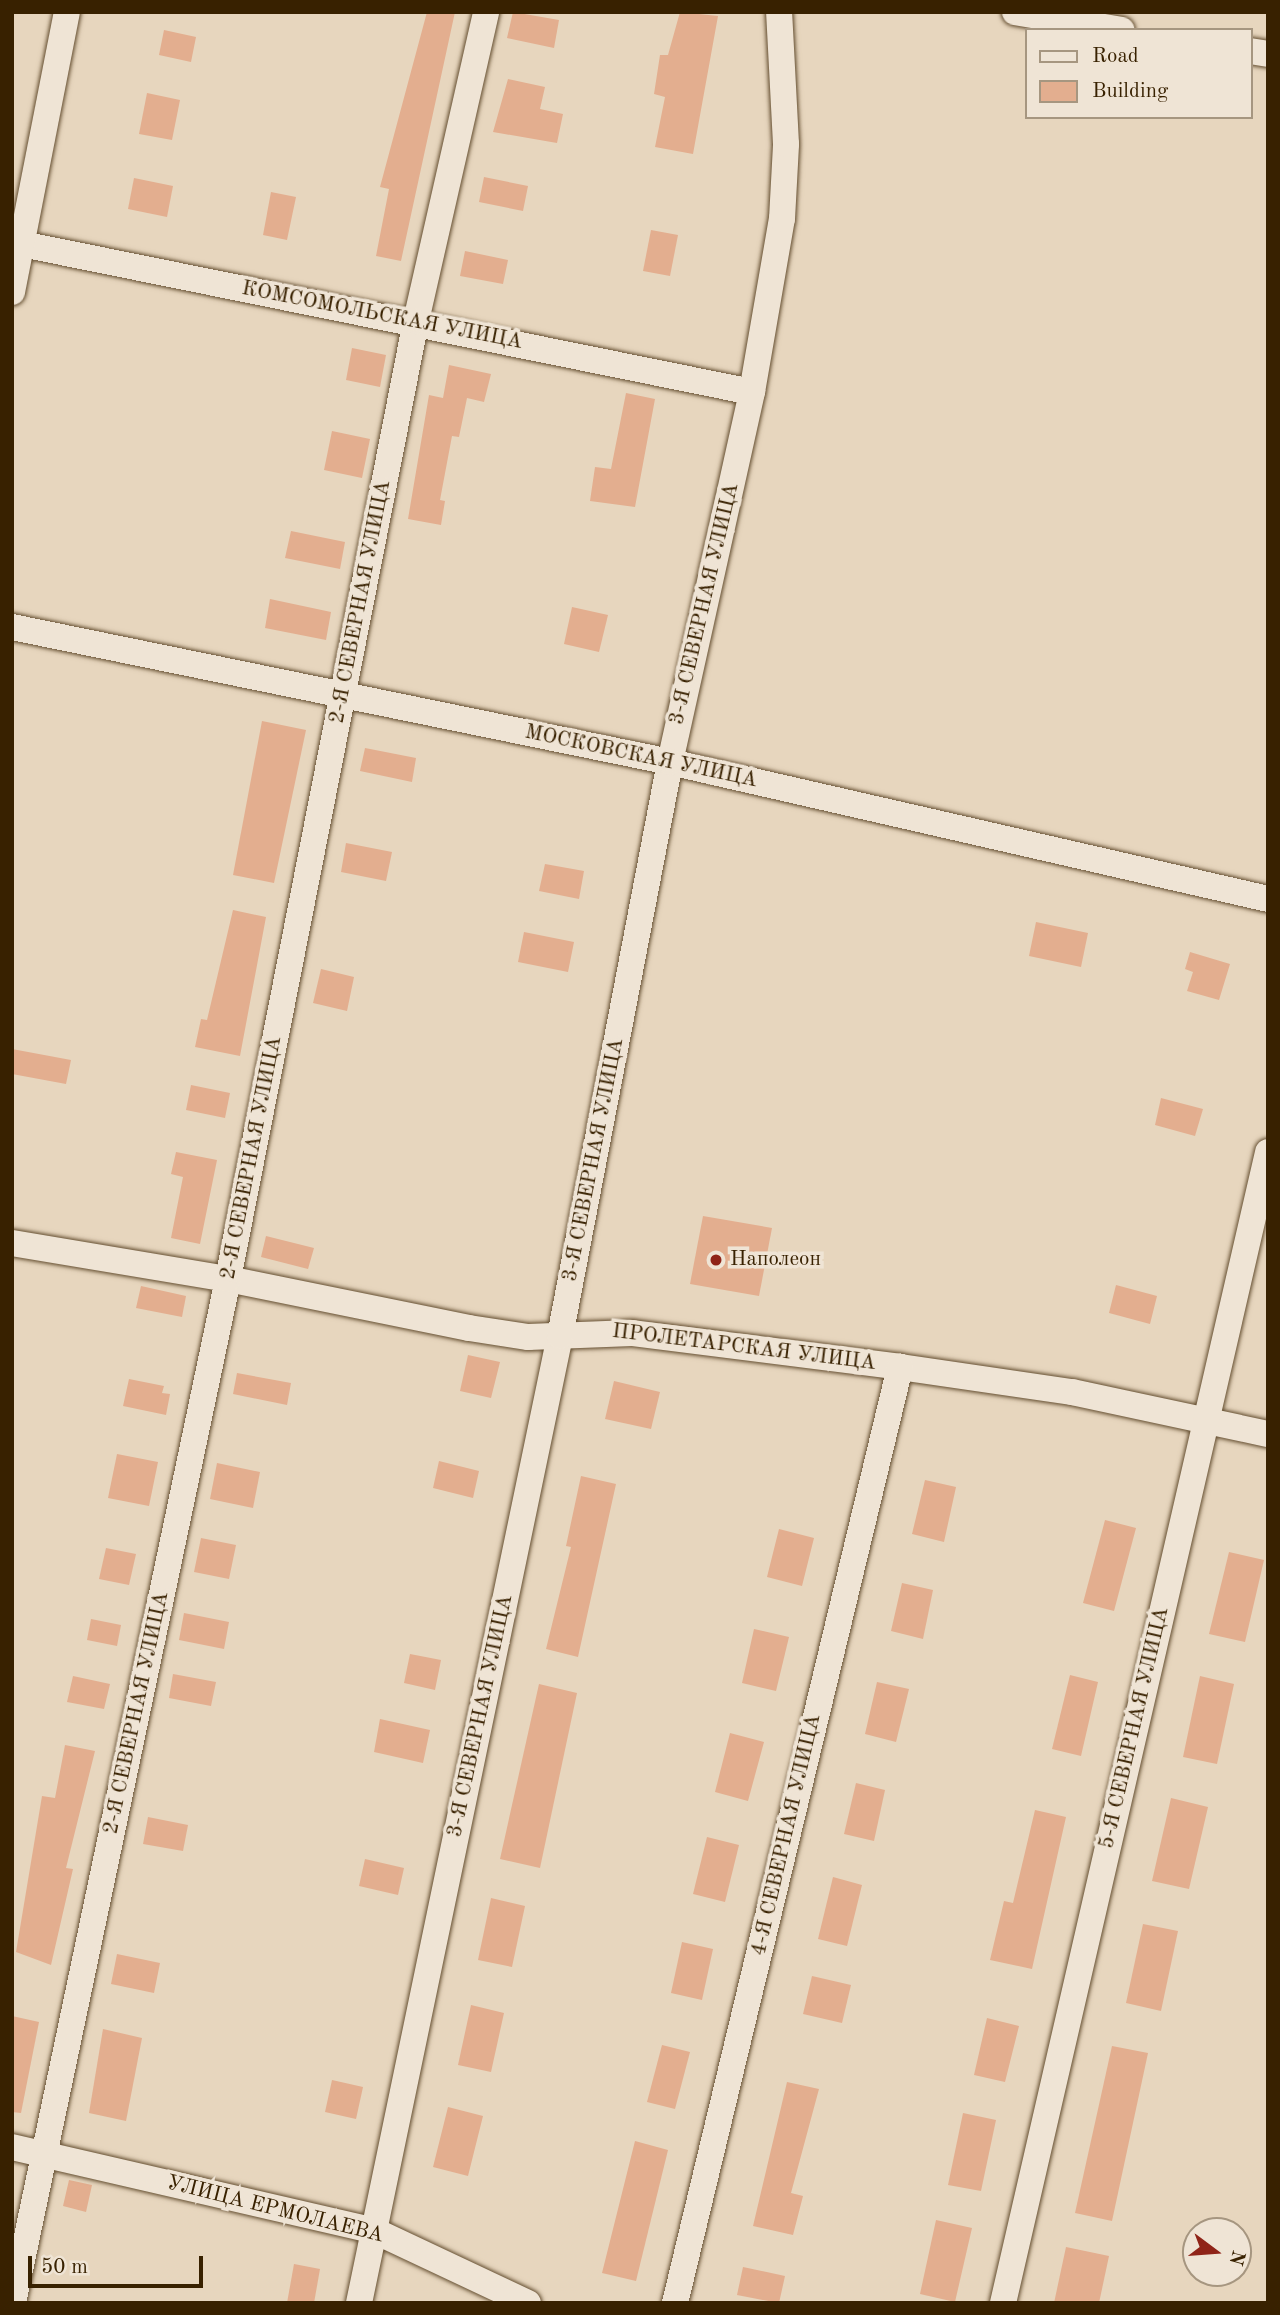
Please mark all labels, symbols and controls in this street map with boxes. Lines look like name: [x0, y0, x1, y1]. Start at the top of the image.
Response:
legend: [1024, 28, 1252, 119]
text: Road: [1092, 46, 1139, 67]
text: Building: [1092, 81, 1168, 102]
street label: КОМСОМОЛЬСКАЯ УЛИЦА: [239, 276, 525, 356]
street label: 2-Я СЕВЕРНАЯ УЛИЦА: [325, 478, 397, 726]
street label: 3-Я СЕВЕРНАЯ УЛИЦА: [665, 481, 745, 727]
street label: МОСКОВСКАЯ УЛИЦА: [522, 720, 760, 794]
street label: 2-Я СЕВЕРНАЯ УЛИЦА: [216, 1034, 288, 1282]
street label: 3-Я СЕВЕРНАЯ УЛИЦА: [558, 1036, 630, 1284]
place label: Наполеон: [730, 1247, 821, 1273]
marker: Наполеон: [708, 1252, 724, 1268]
street label: ПРОЛЕТАРСКАЯ УЛИЦА: [611, 1319, 877, 1377]
street label: 2-Я СЕВЕРНАЯ УЛИЦА: [99, 1589, 175, 1837]
street label: 3-Я СЕВЕРНАЯ УЛИЦА: [443, 1592, 519, 1840]
street label: 5-Я СЕВЕРНАЯ УЛИЦА: [1095, 1605, 1175, 1851]
street label: 4-Я СЕВЕРНАЯ УЛИЦА: [747, 1712, 827, 1958]
street label: УЛИЦА ЕРМОЛАЕВА: [164, 2171, 386, 2249]
north arrow: [1182, 2217, 1252, 2287]
scale bar: [32, 2242, 206, 2286]
text: N: [1225, 2248, 1247, 2267]
text: 50 m: [41, 2257, 88, 2278]

